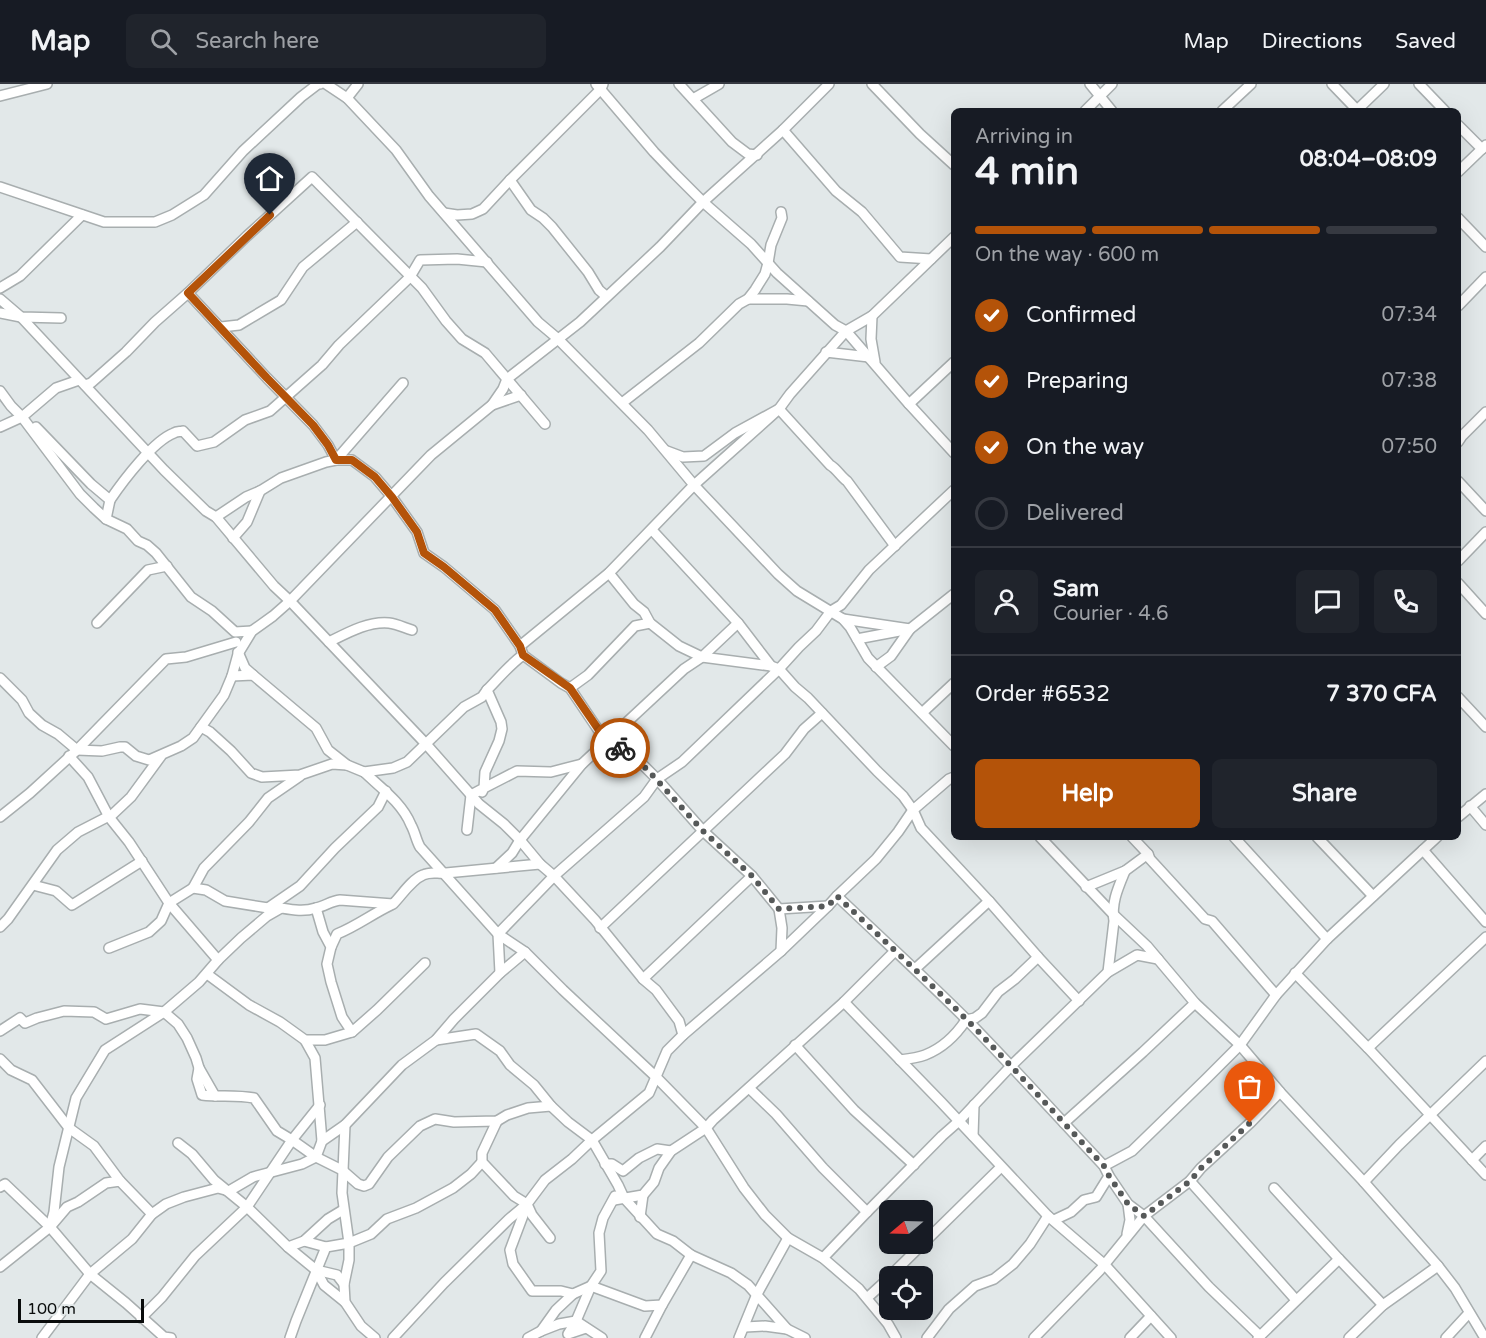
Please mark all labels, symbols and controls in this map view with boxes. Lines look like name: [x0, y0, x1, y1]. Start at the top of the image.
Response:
search box: [126, 14, 546, 68]
text: Map: [30, 24, 90, 58]
icon: search: [147, 25, 180, 58]
text: Search here: [195, 28, 319, 54]
text: Map: [1183, 29, 1229, 54]
text: Directions: [1262, 29, 1362, 54]
text: Saved: [1395, 29, 1456, 54]
text: Arriving in: [975, 125, 1073, 149]
text: 08:04–08:09: [1300, 146, 1437, 172]
text: 4 min: [975, 148, 1079, 195]
pin: [244, 153, 295, 215]
icon: home: [253, 162, 286, 195]
text: On the way · 600 m: [975, 243, 1159, 267]
icon: check: [975, 299, 1008, 332]
text: Confirmed: [1026, 302, 1136, 328]
text: 07:34: [1382, 303, 1437, 327]
icon: check: [975, 365, 1008, 398]
text: Preparing: [1026, 368, 1129, 394]
text: 07:38: [1382, 369, 1437, 393]
icon: check: [975, 431, 1008, 464]
text: On the way: [1026, 434, 1144, 460]
text: 07:50: [1382, 435, 1437, 459]
text: Delivered: [1026, 500, 1124, 526]
button: person: [975, 570, 1038, 633]
button: chat: [1296, 570, 1359, 633]
button: phone: [1374, 570, 1437, 633]
text: Sam: [1053, 576, 1099, 602]
text: Courier · 4.6: [1053, 602, 1168, 626]
text: Order #6532: [975, 681, 1110, 707]
text: 7 370 CFA: [1326, 681, 1437, 707]
courier: [590, 718, 650, 778]
icon: bike: [604, 732, 637, 765]
button: Help: [975, 759, 1200, 828]
button: Share: [1212, 759, 1437, 828]
pin: [1224, 1061, 1275, 1123]
icon: bag: [1233, 1070, 1266, 1103]
north arrow: [879, 1200, 933, 1254]
map controls: [879, 1200, 933, 1320]
button: locate: [879, 1266, 933, 1320]
scale bar: [18, 1296, 144, 1324]
text: 100 m: [27, 1299, 76, 1319]

